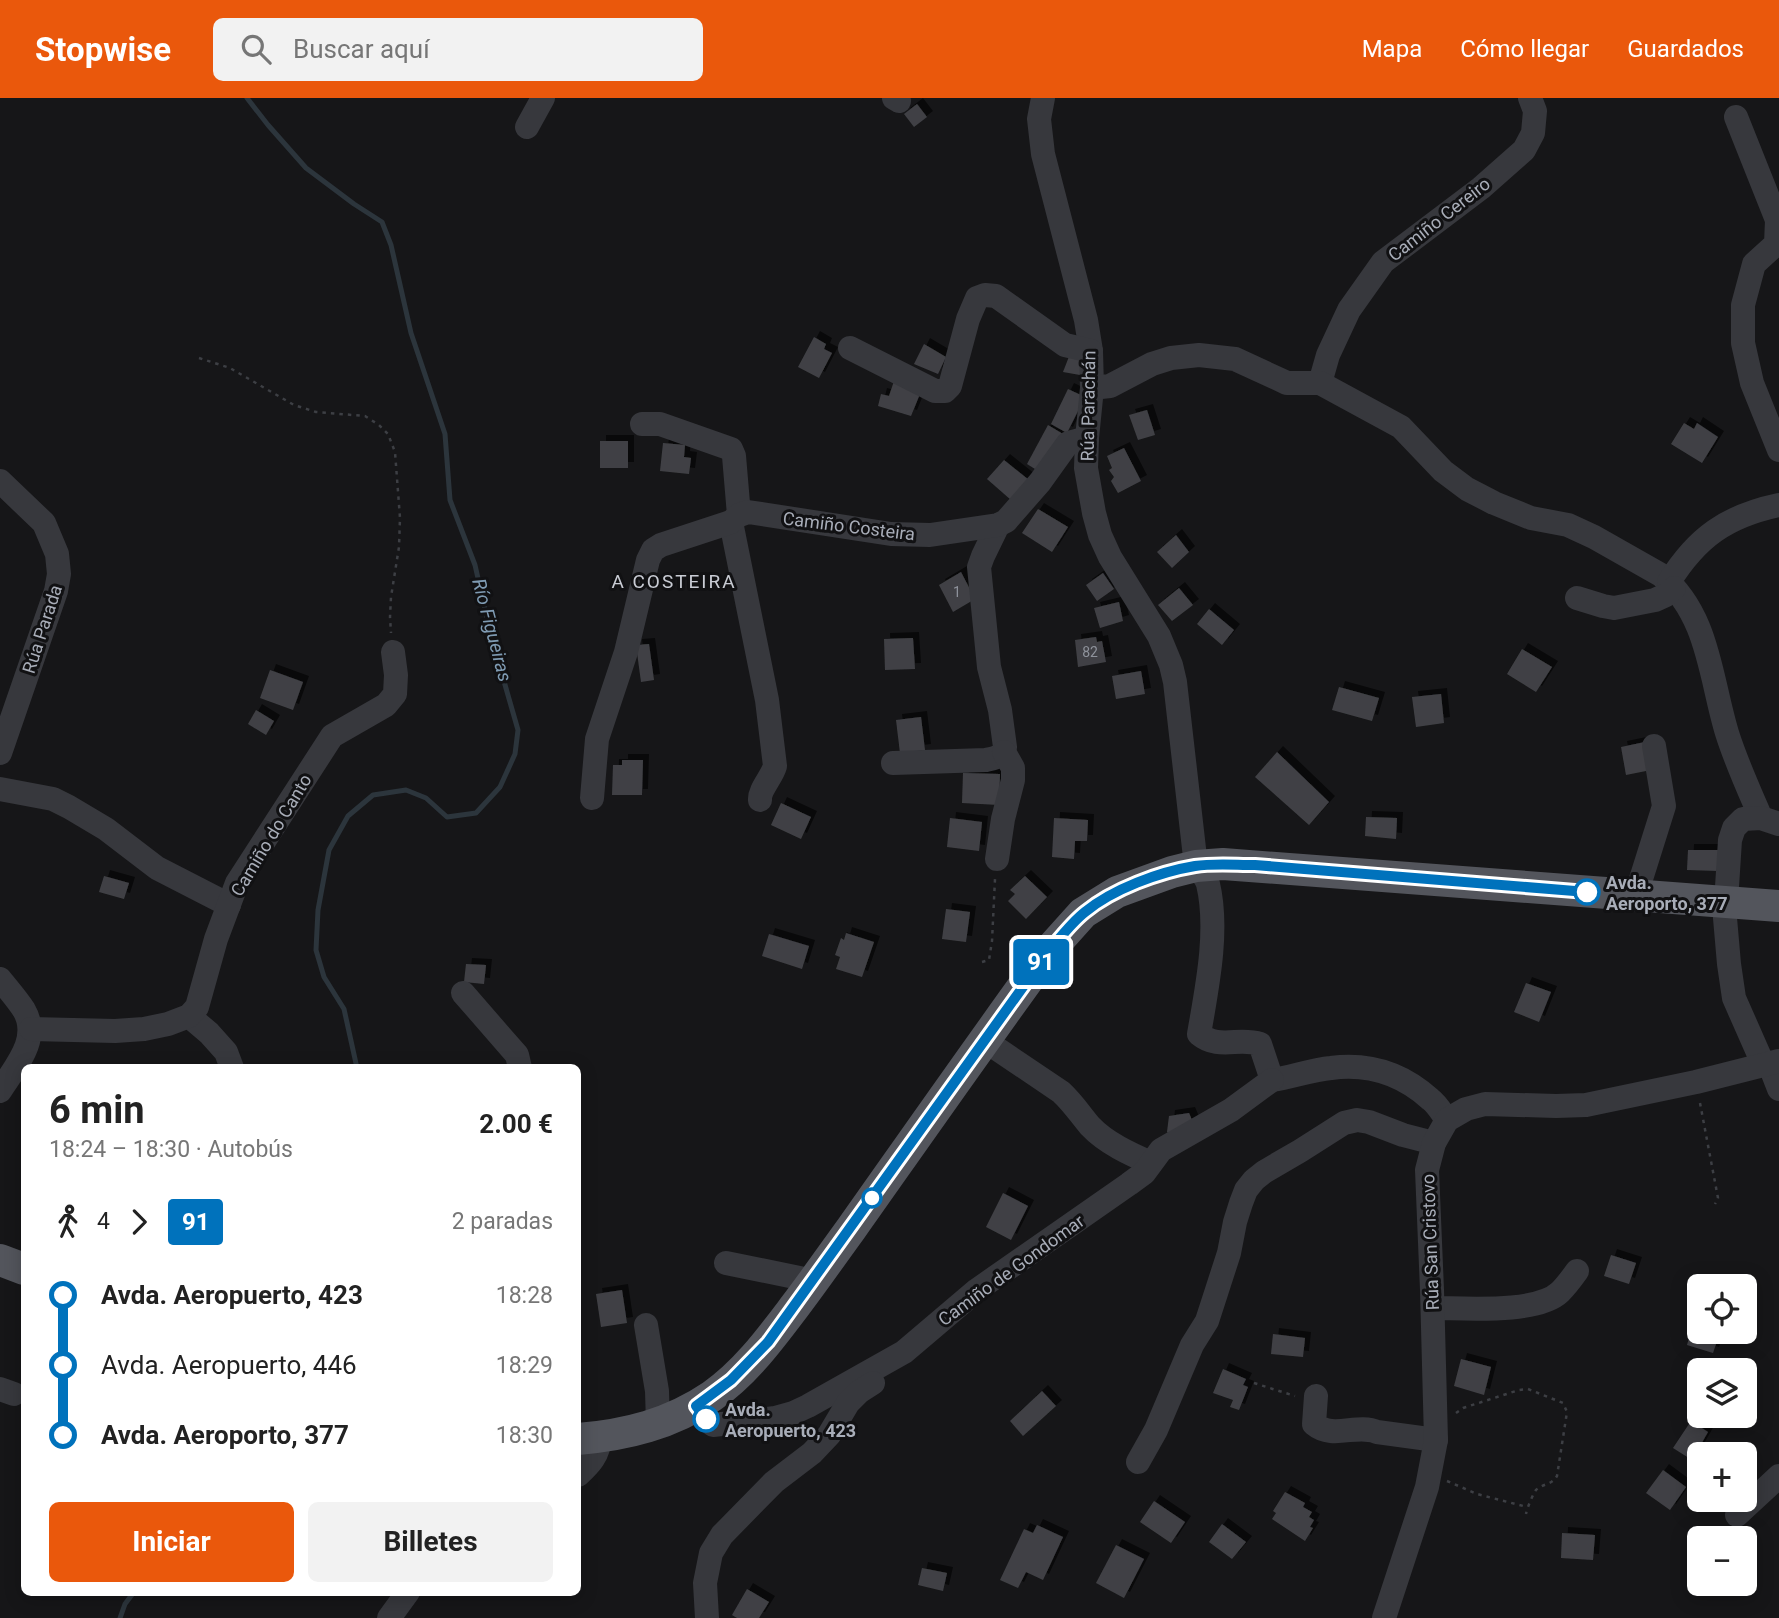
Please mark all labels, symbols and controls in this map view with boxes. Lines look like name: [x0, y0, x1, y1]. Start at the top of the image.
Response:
search box: [213, 18, 703, 81]
text: Stopwise: [35, 30, 171, 69]
icon: search: [237, 30, 275, 68]
text: Buscar aquí: [293, 34, 430, 64]
text: Mapa: [1362, 35, 1422, 63]
text: Cómo llegar: [1460, 35, 1589, 63]
text: Guardados: [1627, 35, 1744, 63]
street label: Camiño Cereiro: [1384, 173, 1494, 265]
street label: Rúa Parachán: [1077, 350, 1099, 462]
street label: Camiño Costeira: [782, 507, 916, 545]
district label: A COSTEIRA: [611, 570, 737, 593]
water label: Río Figueiras: [467, 576, 517, 684]
street label: Rúa Parada: [18, 582, 66, 676]
house number: 1: [953, 584, 961, 600]
house number: 82: [1082, 644, 1098, 660]
street label: Camiño do Canto: [226, 770, 316, 900]
place label: Avda. Aeroporto, 377: [1606, 872, 1728, 914]
marker: Avda. Aeroporto, 377: [1574, 879, 1600, 905]
line badge: 91: [1010, 939, 1072, 985]
text: 91: [1027, 948, 1055, 976]
text: 6 min: [49, 1088, 145, 1132]
text: 2.00 €: [479, 1109, 553, 1139]
text: 18:24 – 18:30 · Autobús: [49, 1136, 293, 1163]
street label: Rúa San Cristovo: [1417, 1174, 1443, 1310]
unlabelled marker: [862, 1188, 882, 1208]
icon: walk: [49, 1203, 87, 1241]
icon: forward: [120, 1203, 158, 1241]
text: 4: [97, 1208, 110, 1235]
text: 91: [182, 1208, 209, 1236]
text: 2 paradas: [452, 1208, 553, 1235]
street label: Camiño de Gondomar: [934, 1210, 1088, 1330]
map controls: [1687, 1274, 1757, 1596]
button: locate: [1687, 1274, 1757, 1344]
text: Avda. Aeropuerto, 423: [101, 1280, 363, 1310]
text: 18:28: [496, 1282, 553, 1309]
text: Avda. Aeropuerto, 446: [101, 1350, 357, 1380]
text: 18:29: [496, 1352, 553, 1379]
button: layers: [1687, 1358, 1757, 1428]
place label: Avda. Aeropuerto, 423: [725, 1399, 856, 1441]
marker: Avda. Aeropuerto, 423: [693, 1406, 719, 1432]
text: Avda. Aeroporto, 377: [101, 1420, 349, 1450]
text: 18:30: [496, 1422, 553, 1449]
button: +: [1687, 1442, 1757, 1512]
button: Iniciar: [49, 1502, 294, 1582]
button: Billetes: [308, 1502, 553, 1582]
button: −: [1687, 1526, 1757, 1596]

